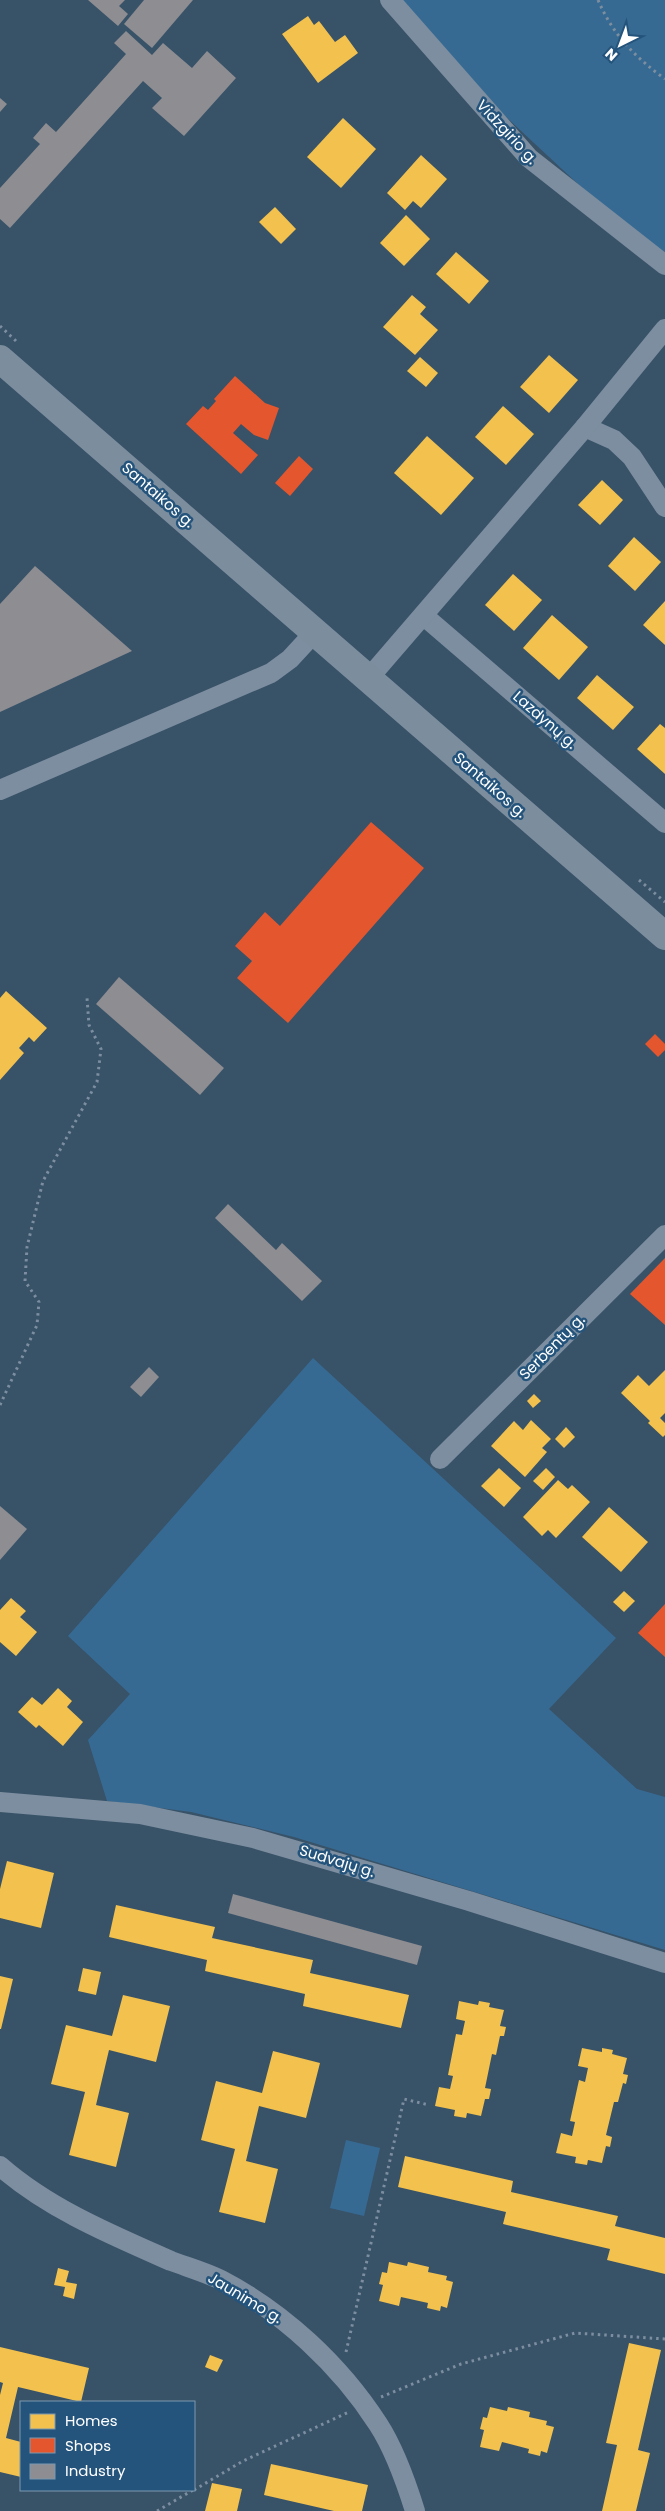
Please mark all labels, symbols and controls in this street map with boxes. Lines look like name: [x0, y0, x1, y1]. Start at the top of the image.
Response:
north arrow: [595, 20, 645, 70]
text: N: [601, 44, 622, 66]
street label: Vidzgirio g.: [472, 95, 543, 168]
street label: Santaikos g.: [117, 457, 199, 532]
street label: Lazdynų g.: [509, 686, 582, 753]
street label: Santaikos g.: [449, 747, 531, 822]
street label: Serbentų g.: [514, 1309, 589, 1384]
street label: Sudvajų g.: [297, 1839, 377, 1882]
street label: Jaunimo g.: [204, 2267, 286, 2328]
legend: [20, 2401, 195, 2491]
text: Homes: [65, 2410, 118, 2431]
text: Shops: [65, 2435, 111, 2456]
text: Industry: [65, 2460, 126, 2481]

